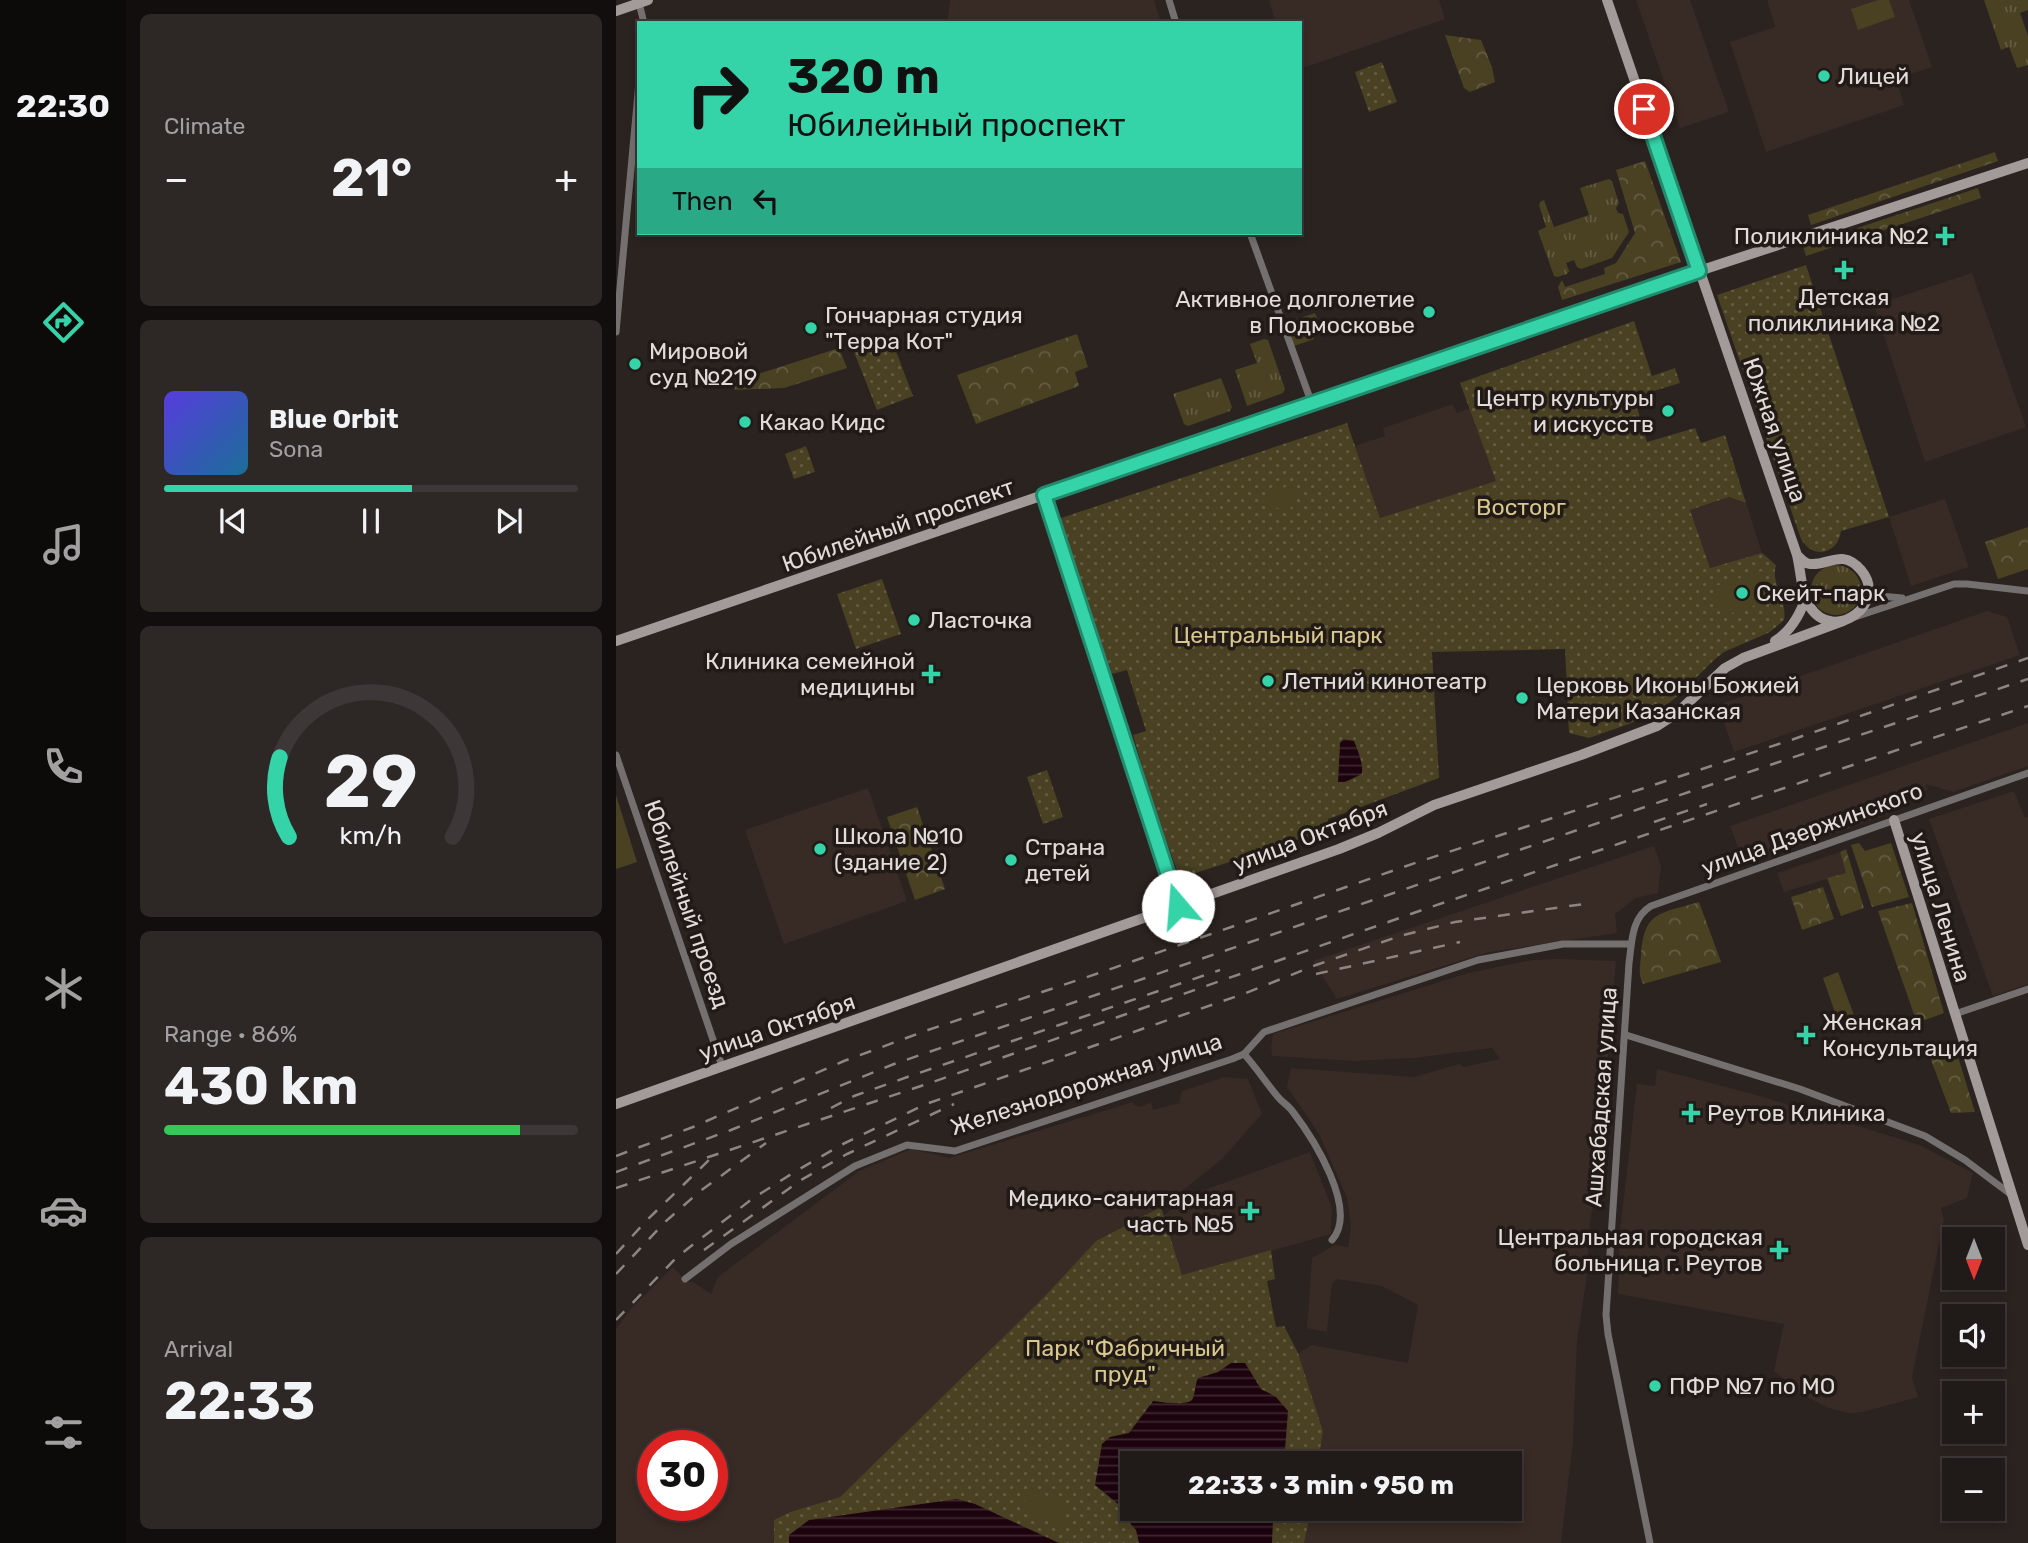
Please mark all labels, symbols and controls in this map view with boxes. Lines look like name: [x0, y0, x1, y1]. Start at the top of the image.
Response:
text: 320 m: [787, 47, 940, 105]
icon: right: [672, 49, 763, 140]
place label: Лицей: [1838, 62, 1909, 90]
marker: Лицей: [1816, 68, 1832, 84]
pin: [1614, 79, 1674, 139]
text: 22:30: [16, 87, 110, 125]
icon: arrive: [1625, 90, 1663, 128]
text: Юбилейный проспект: [787, 106, 1125, 144]
text: Climate: [164, 112, 245, 140]
text: 21°: [331, 147, 412, 209]
text: −: [164, 156, 189, 202]
text: +: [554, 156, 578, 202]
icon: left: [747, 182, 785, 220]
text: Then: [672, 186, 733, 217]
place label: Поликлиника №2: [1734, 222, 1929, 250]
marker: Поликлиника №2: [1935, 226, 1955, 246]
marker: Детская поликлиника №2: [1834, 260, 1854, 280]
place label: Детская поликлиника №2: [1748, 283, 1940, 337]
place label: Активное долголетие в Подмосковье: [1175, 285, 1415, 339]
icon: directions: [39, 298, 88, 347]
place label: Гончарная студия "Терра Кот": [825, 301, 1023, 355]
marker: Активное долголетие в Подмосковье: [1421, 304, 1437, 320]
marker: Гончарная студия "Терра Кот": [803, 320, 819, 336]
place label: Мировой суд №219: [649, 337, 757, 391]
street label: Южная улица: [1737, 354, 1813, 506]
marker: Мировой суд №219: [627, 356, 643, 372]
place label: Центр культуры и искусств: [1476, 384, 1654, 438]
marker: Центр культуры и искусств: [1660, 403, 1676, 419]
text: Blue Orbit: [269, 404, 399, 435]
place label: Какао Кидс: [759, 408, 886, 436]
marker: Какао Кидс: [737, 414, 753, 430]
text: Sona: [269, 435, 323, 463]
street label: Юбилейный проспект: [778, 472, 1018, 578]
park label: Восторг: [1476, 493, 1566, 521]
icon: previous: [214, 502, 252, 540]
icon: pause: [352, 502, 390, 540]
icon: next: [490, 502, 528, 540]
icon: music: [39, 520, 88, 569]
place label: Скейт-парк: [1756, 579, 1885, 607]
marker: Скейт-парк: [1734, 585, 1750, 601]
place label: Ласточка: [928, 606, 1032, 634]
marker: Ласточка: [906, 612, 922, 628]
park label: Центральный парк: [1174, 621, 1383, 649]
place label: Клиника семейной медицины: [705, 647, 915, 701]
marker: Клиника семейной медицины: [921, 664, 941, 684]
place label: Летний кинотеатр: [1282, 667, 1487, 695]
place label: Церковь Иконы Божией Матери Казанская: [1536, 671, 1800, 725]
marker: Летний кинотеатр: [1260, 673, 1276, 689]
marker: Церковь Иконы Божией Матери Казанская: [1514, 690, 1530, 706]
text: 29: [324, 740, 418, 826]
icon: phone: [39, 742, 88, 791]
street label: улица Дзержинского: [1698, 776, 1926, 882]
street label: улица Октября: [1229, 794, 1391, 878]
street label: Юбилейный проезд: [638, 796, 736, 1012]
text: km/h: [340, 821, 402, 850]
place label: Школа №10 (здание 2): [834, 822, 964, 876]
street label: улица Ленина: [1905, 829, 1977, 985]
place label: Страна детей: [1025, 833, 1105, 887]
marker: Школа №10 (здание 2): [812, 841, 828, 857]
marker: Страна детей: [1003, 852, 1019, 868]
position arrow: [1141, 869, 1215, 943]
icon: climate: [39, 964, 88, 1013]
street label: Ашхабадская улица: [1579, 986, 1623, 1208]
street label: улица Октября: [695, 987, 859, 1067]
place label: Женская Консультация: [1822, 1008, 1978, 1062]
text: Range · 86%: [164, 1020, 297, 1048]
marker: Женская Консультация: [1796, 1025, 1816, 1045]
street label: Железнодорожная улица: [947, 1027, 1225, 1141]
text: 430 km: [164, 1055, 358, 1117]
place label: Реутов Клиника: [1707, 1099, 1885, 1127]
marker: Реутов Клиника: [1681, 1103, 1701, 1123]
place label: Медико-санитарная часть №5: [1008, 1184, 1234, 1238]
icon: car: [39, 1186, 88, 1235]
marker: Медико-санитарная часть №5: [1240, 1201, 1260, 1221]
place label: Центральная городская больница г. Реутов: [1498, 1223, 1763, 1277]
north arrow: [1942, 1227, 2006, 1290]
map controls: [1942, 1227, 2005, 1521]
marker: Центральная городская больница г. Реутов: [1769, 1240, 1789, 1260]
button: sound: [1942, 1304, 2005, 1367]
park label: Парк "Фабричный пруд": [1025, 1334, 1225, 1388]
text: Arrival: [164, 1335, 233, 1363]
text: 22:33: [164, 1370, 315, 1432]
place label: ПФР №7 по МО: [1669, 1372, 1835, 1400]
marker: ПФР №7 по МО: [1647, 1378, 1663, 1394]
button: +: [1942, 1381, 2005, 1444]
icon: filters: [39, 1408, 88, 1457]
speed limit sign: 30: [637, 1430, 728, 1521]
button: −: [1942, 1458, 2005, 1521]
text: 22:33 · 3 min · 950 m: [1188, 1470, 1454, 1501]

